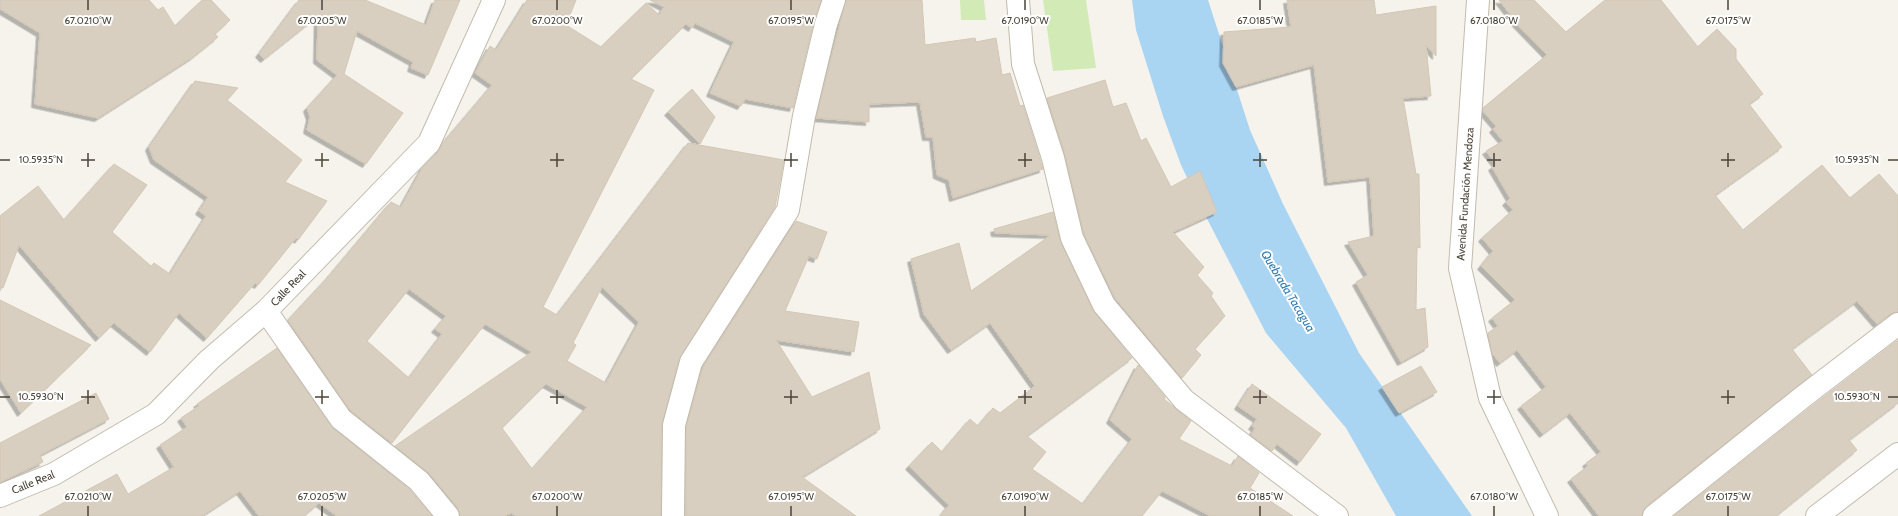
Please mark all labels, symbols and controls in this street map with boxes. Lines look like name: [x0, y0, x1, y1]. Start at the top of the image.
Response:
text: 67.0210°W: [65, 14, 112, 27]
text: 67.0205°W: [297, 14, 347, 27]
text: 67.0200°W: [532, 14, 583, 27]
text: 67.0195°W: [768, 14, 814, 27]
text: 67.0190°W: [1001, 14, 1049, 27]
text: 67.0185°W: [1237, 14, 1284, 27]
text: 67.0180°W: [1470, 14, 1518, 27]
text: 67.0175°W: [1705, 14, 1751, 27]
street label: Avenida Fundación Mendoza: [1453, 126, 1477, 261]
text: 10.5935°N: [19, 153, 63, 166]
text: 10.5935°N: [1835, 153, 1879, 166]
water label: Quebrada Tacagua: [1258, 247, 1319, 334]
street label: Calle Real: [267, 267, 309, 309]
text: 10.5930°N: [18, 390, 64, 403]
text: 10.5930°N: [1834, 390, 1880, 403]
street label: Calle Real: [9, 467, 57, 497]
text: 67.0210°W: [65, 490, 112, 503]
text: 67.0205°W: [297, 490, 347, 503]
text: 67.0200°W: [532, 490, 583, 503]
text: 67.0195°W: [768, 490, 814, 503]
text: 67.0190°W: [1001, 490, 1049, 503]
text: 67.0185°W: [1237, 490, 1284, 503]
text: 67.0180°W: [1470, 490, 1518, 503]
text: 67.0175°W: [1705, 490, 1751, 503]

